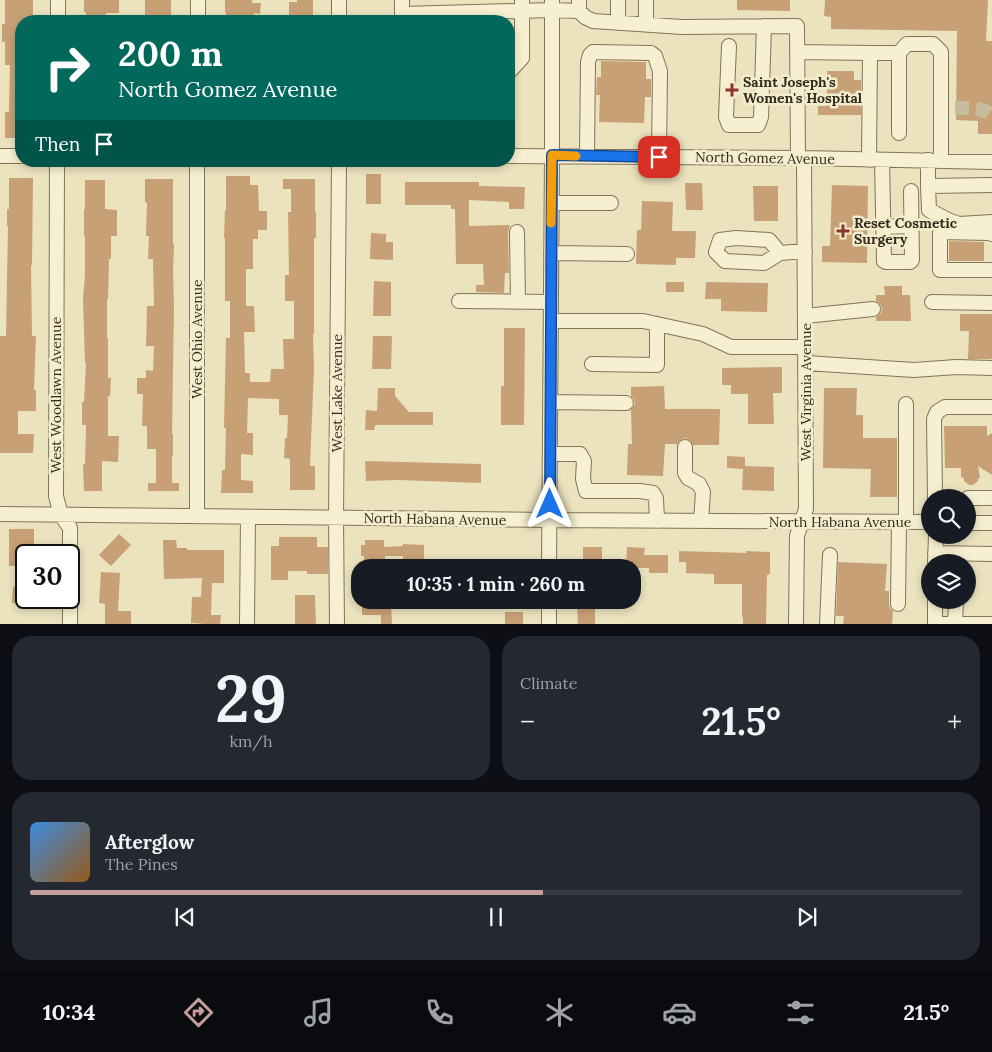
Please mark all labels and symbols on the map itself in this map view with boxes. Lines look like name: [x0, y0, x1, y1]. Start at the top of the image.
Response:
place label: Saint Joseph's Women's Hospital: [743, 73, 863, 107]
marker: Saint Joseph's Women's Hospital: [725, 83, 739, 97]
pin: [638, 136, 680, 178]
street label: North Gomez Avenue: [695, 148, 835, 168]
place label: Reset Cosmetic Surgery: [854, 214, 958, 248]
marker: Reset Cosmetic Surgery: [836, 224, 850, 238]
street label: West Ohio Avenue: [188, 279, 206, 399]
street label: West Woodlawn Avenue: [47, 316, 65, 473]
street label: West Virginia Avenue: [797, 322, 815, 461]
street label: West Lake Avenue: [328, 333, 346, 452]
position arrow: [523, 477, 575, 529]
street label: North Habana Avenue: [364, 509, 507, 529]
street label: North Habana Avenue: [769, 513, 912, 531]
speed limit sign: 30: [15, 544, 80, 609]

